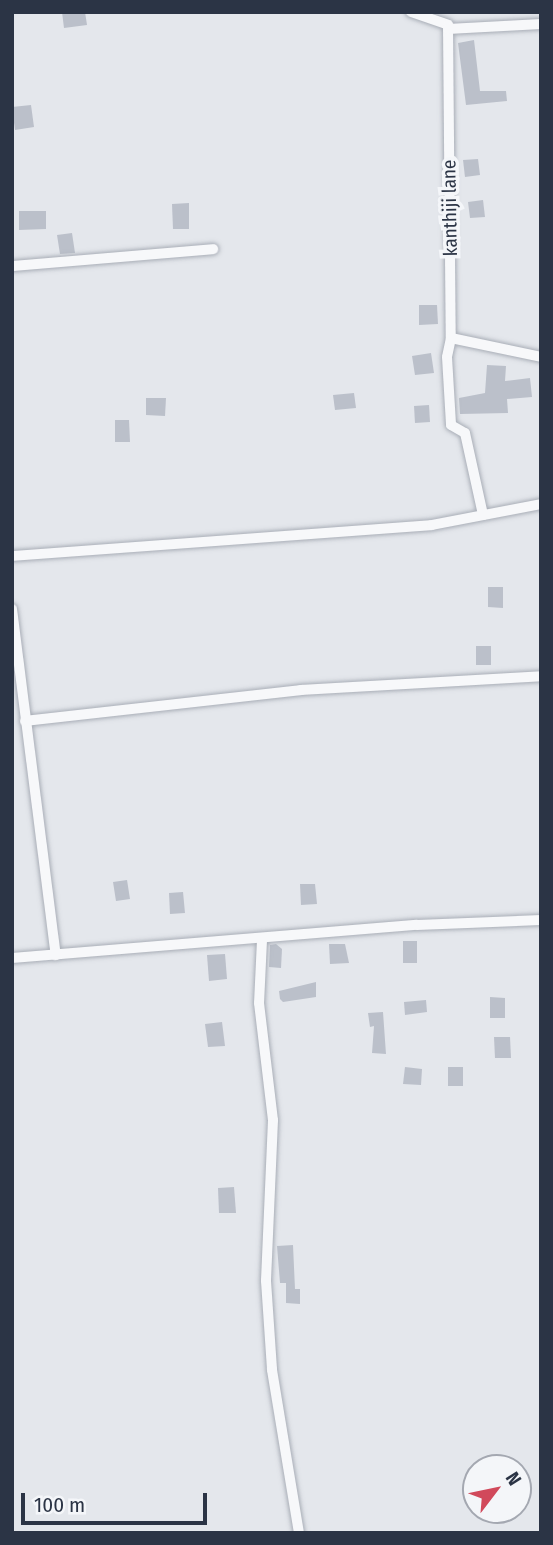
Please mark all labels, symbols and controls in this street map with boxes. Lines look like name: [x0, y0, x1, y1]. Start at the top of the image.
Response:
street label: kanthiji lane: [438, 160, 462, 256]
north arrow: [462, 1454, 532, 1524]
text: N: [501, 1468, 526, 1490]
scale bar: [24, 1478, 210, 1522]
text: 100 m: [34, 1492, 85, 1518]

